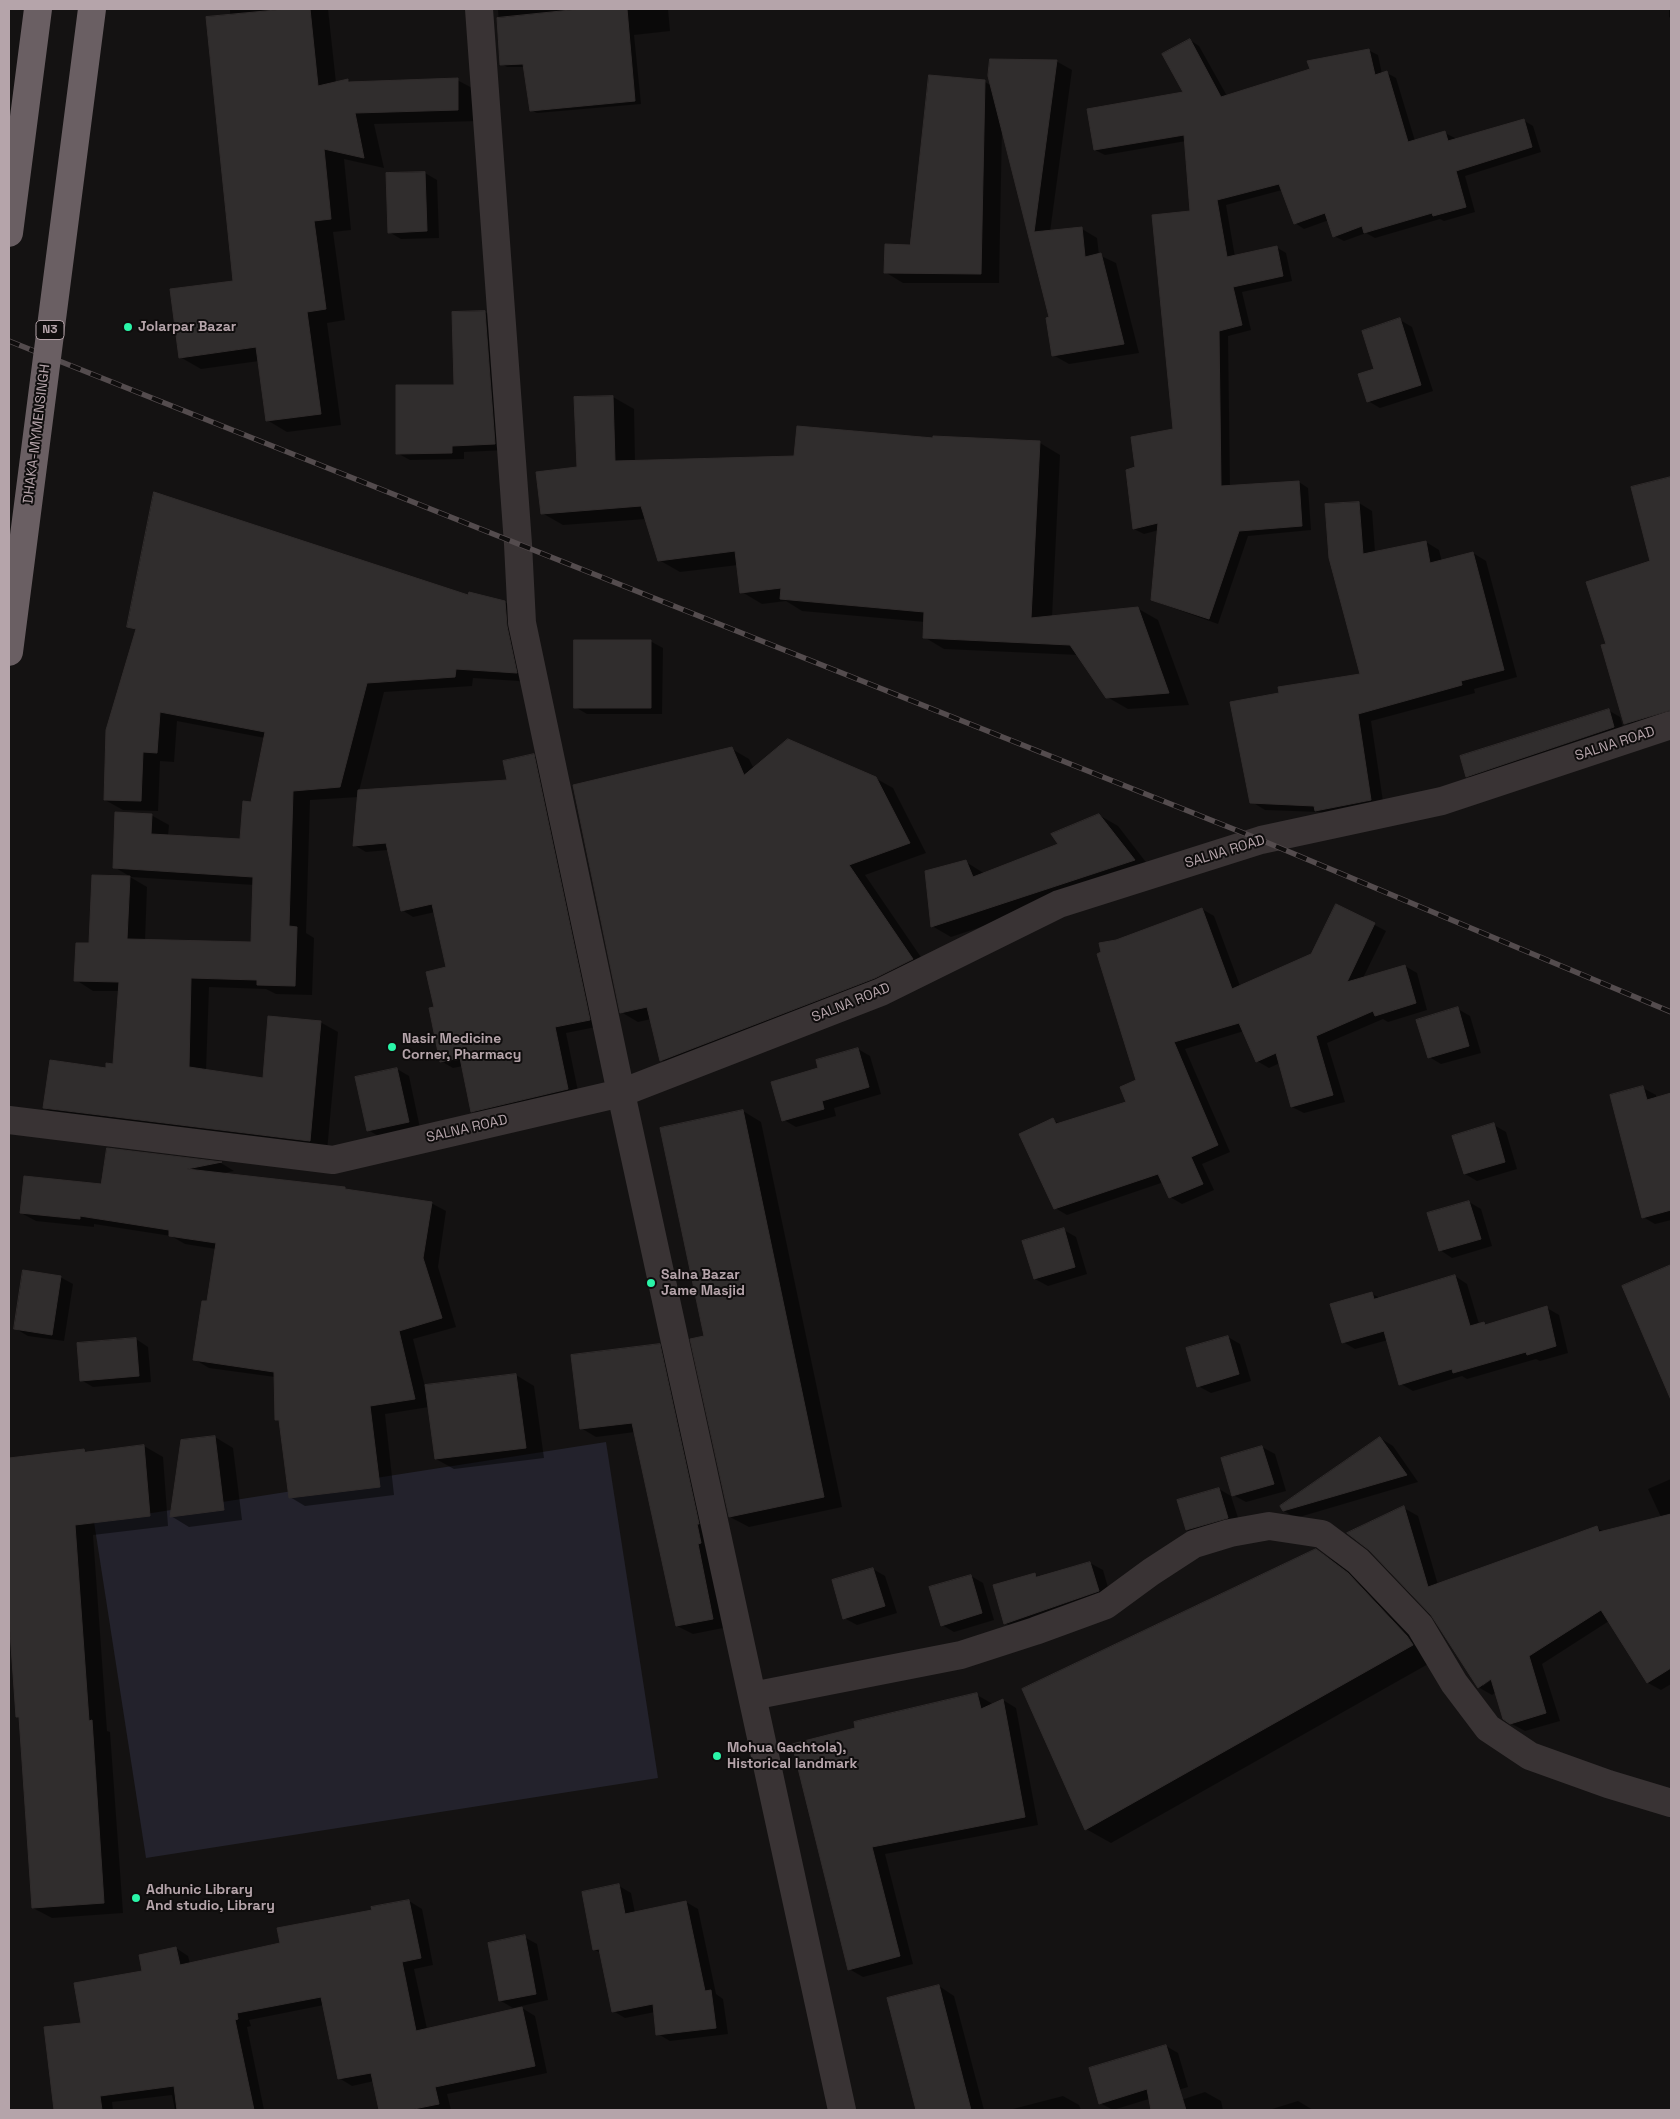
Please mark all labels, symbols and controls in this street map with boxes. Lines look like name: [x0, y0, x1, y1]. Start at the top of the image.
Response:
place label: Jolarpar Bazar: [138, 319, 236, 335]
road number: N3: [36, 320, 64, 340]
marker: Jolarpar Bazar: [122, 321, 134, 333]
street label: DHAKA-MYMENSINGH: [20, 363, 54, 505]
street label: SALNA ROAD: [1573, 723, 1657, 765]
street label: SALNA ROAD: [1183, 832, 1267, 872]
street label: SALNA ROAD: [809, 980, 893, 1026]
place label: Nasir Medicine Corner, Pharmacy: [402, 1031, 521, 1064]
marker: Nasir Medicine Corner, Pharmacy: [386, 1041, 398, 1053]
street label: SALNA ROAD: [425, 1111, 509, 1147]
place label: Salna Bazar Jame Masjid: [661, 1267, 745, 1300]
marker: Salna Bazar Jame Masjid: [645, 1277, 657, 1289]
place label: Mohua Gachtola), Historical landmark: [727, 1740, 858, 1772]
marker: Mohua Gachtola), Historical landmark: [711, 1750, 723, 1762]
place label: Adhunic Library And studio, Library: [146, 1882, 275, 1914]
marker: Adhunic Library And studio, Library: [130, 1892, 142, 1904]

